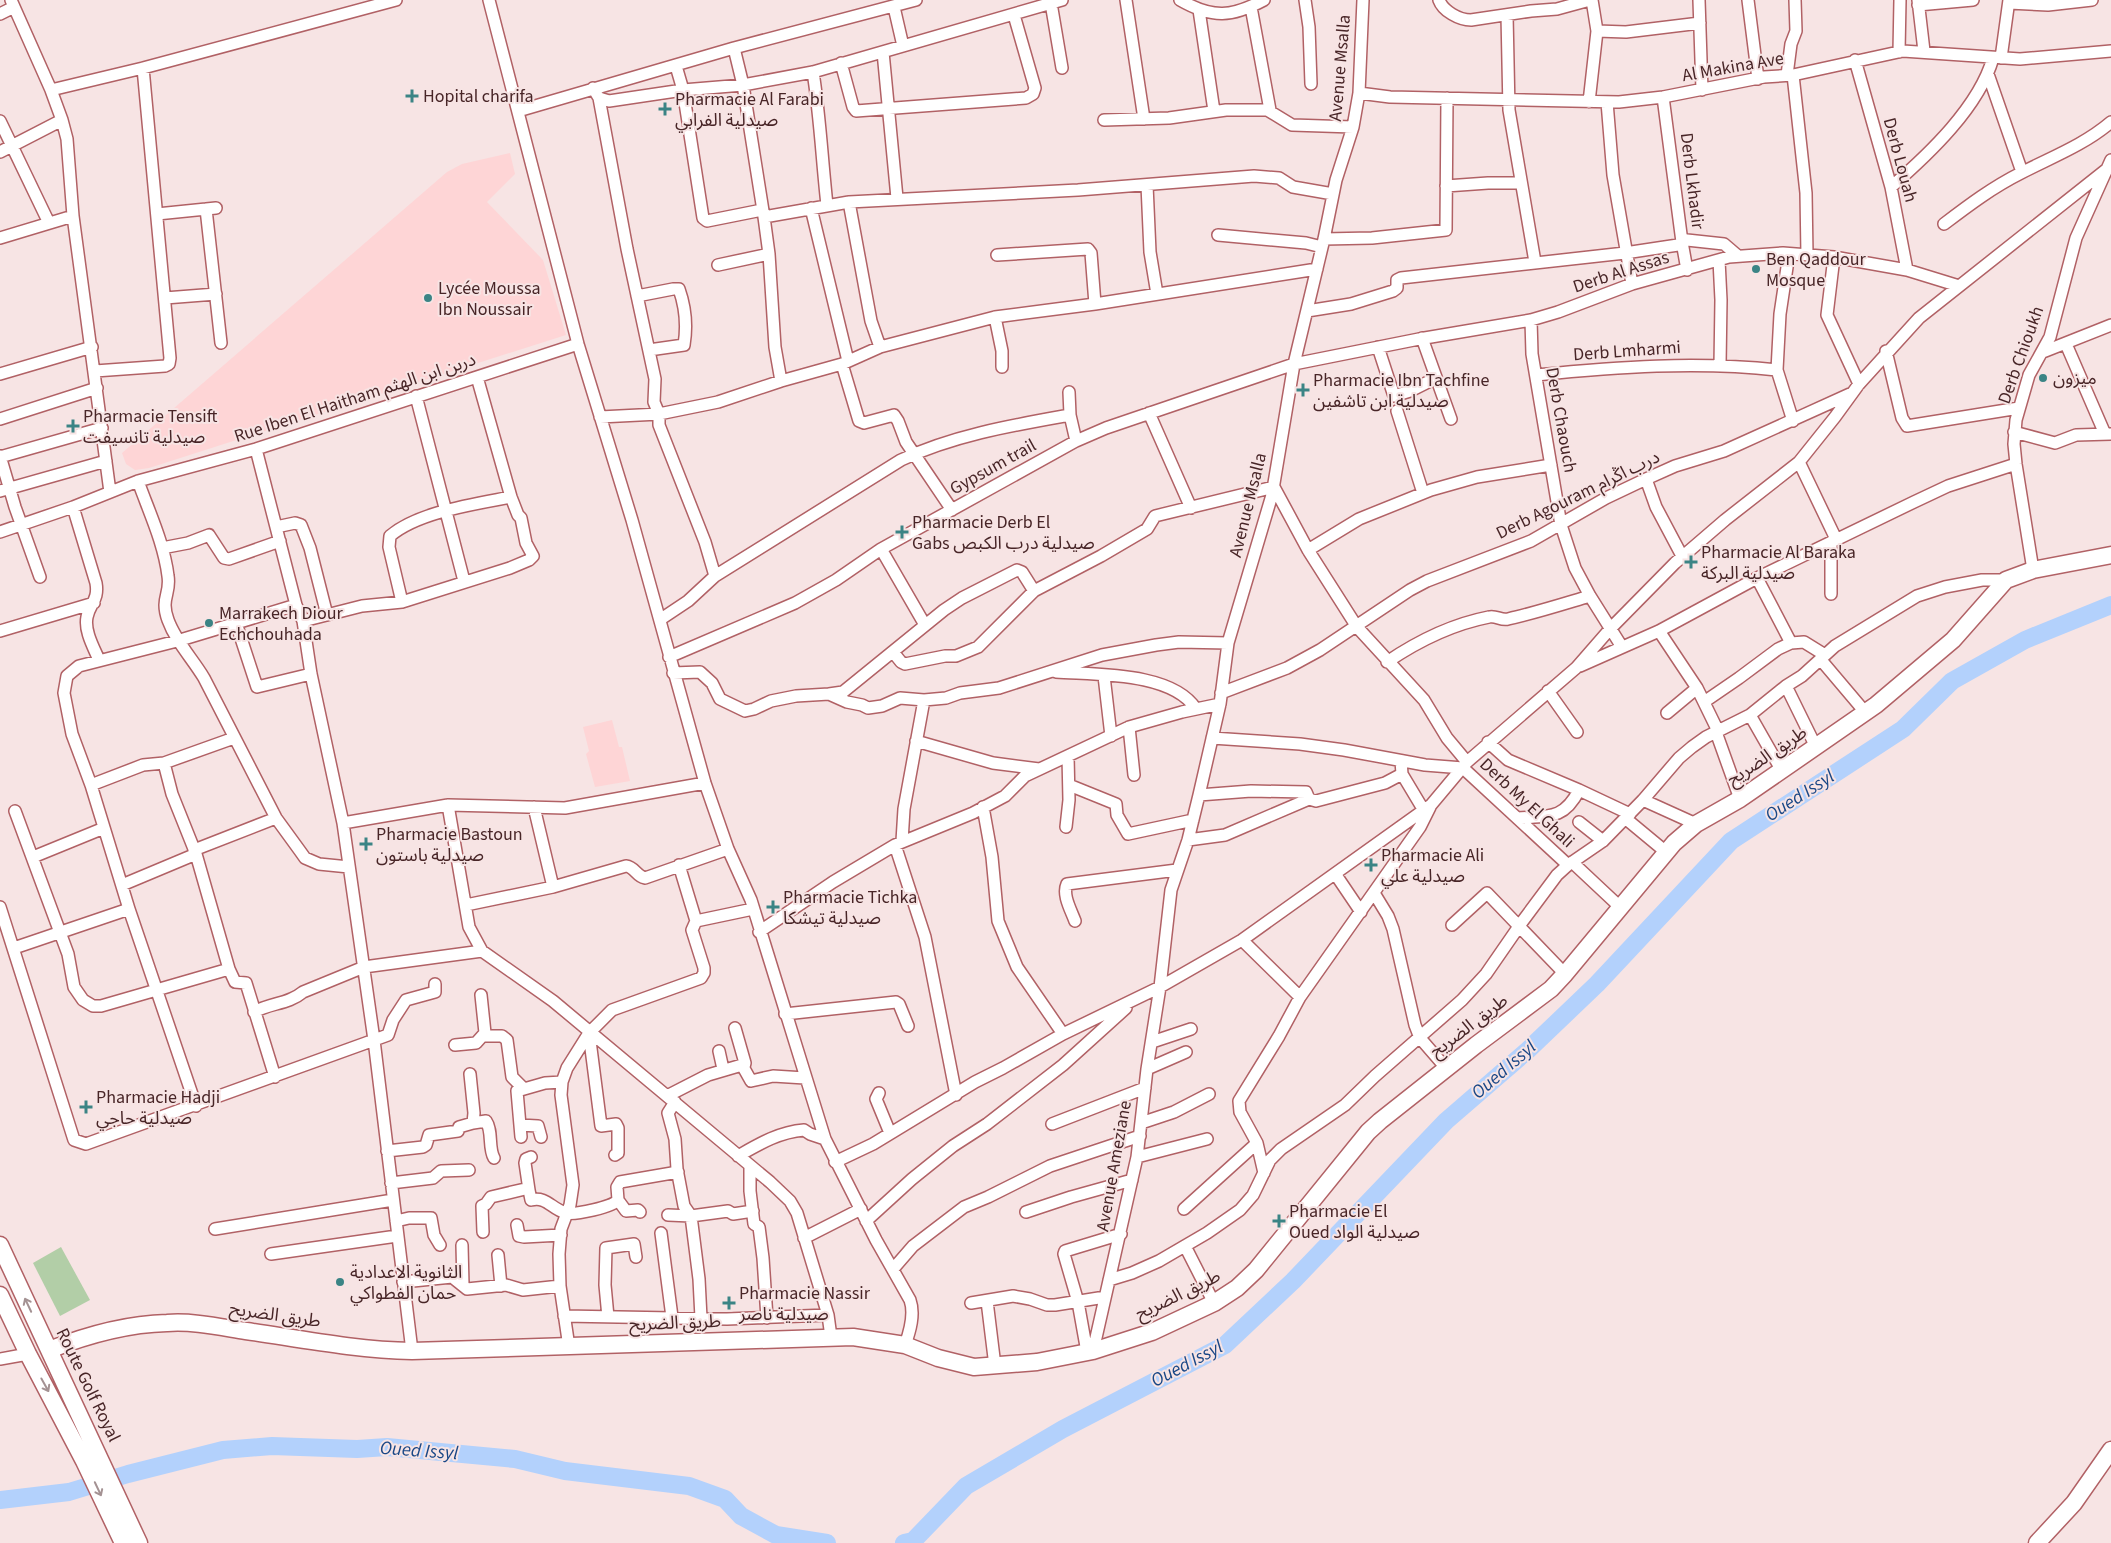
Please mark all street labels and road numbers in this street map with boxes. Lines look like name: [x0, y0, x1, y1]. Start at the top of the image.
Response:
street label: Avenue Msalla: [1323, 14, 1357, 122]
street label: Al Makina Ave: [1680, 46, 1786, 88]
street label: Derb Louah: [1877, 115, 1923, 205]
street label: Derb Lkhadir: [1674, 131, 1710, 231]
street label: Derb Al Assas: [1570, 245, 1672, 299]
street label: Derb Chioukh: [1992, 303, 2050, 407]
street label: Derb Lmharmi: [1572, 335, 1682, 367]
street label: Rue Iben El Haitham دربن ابن الهثم: [231, 347, 479, 449]
street label: Derb Chaouch: [1539, 365, 1583, 475]
street label: Gypsum trail: [945, 433, 1041, 501]
street label: Derb Agouram درب اڭرام: [1492, 444, 1665, 546]
street label: Avenue Msalla: [1223, 450, 1273, 560]
street label: طريق الضريح: [1722, 720, 1812, 792]
street label: Derb My El Ghali: [1474, 752, 1580, 854]
street label: طريق الضريح: [1425, 988, 1513, 1064]
street label: Avenue Ameziane: [1090, 1098, 1138, 1233]
street label: طريق الضريح: [1131, 1264, 1225, 1326]
street label: طريق الضريح: [228, 1296, 322, 1334]
street label: طريق الضريح: [629, 1309, 721, 1337]
street label: Route Golf Royal: [50, 1324, 126, 1446]

